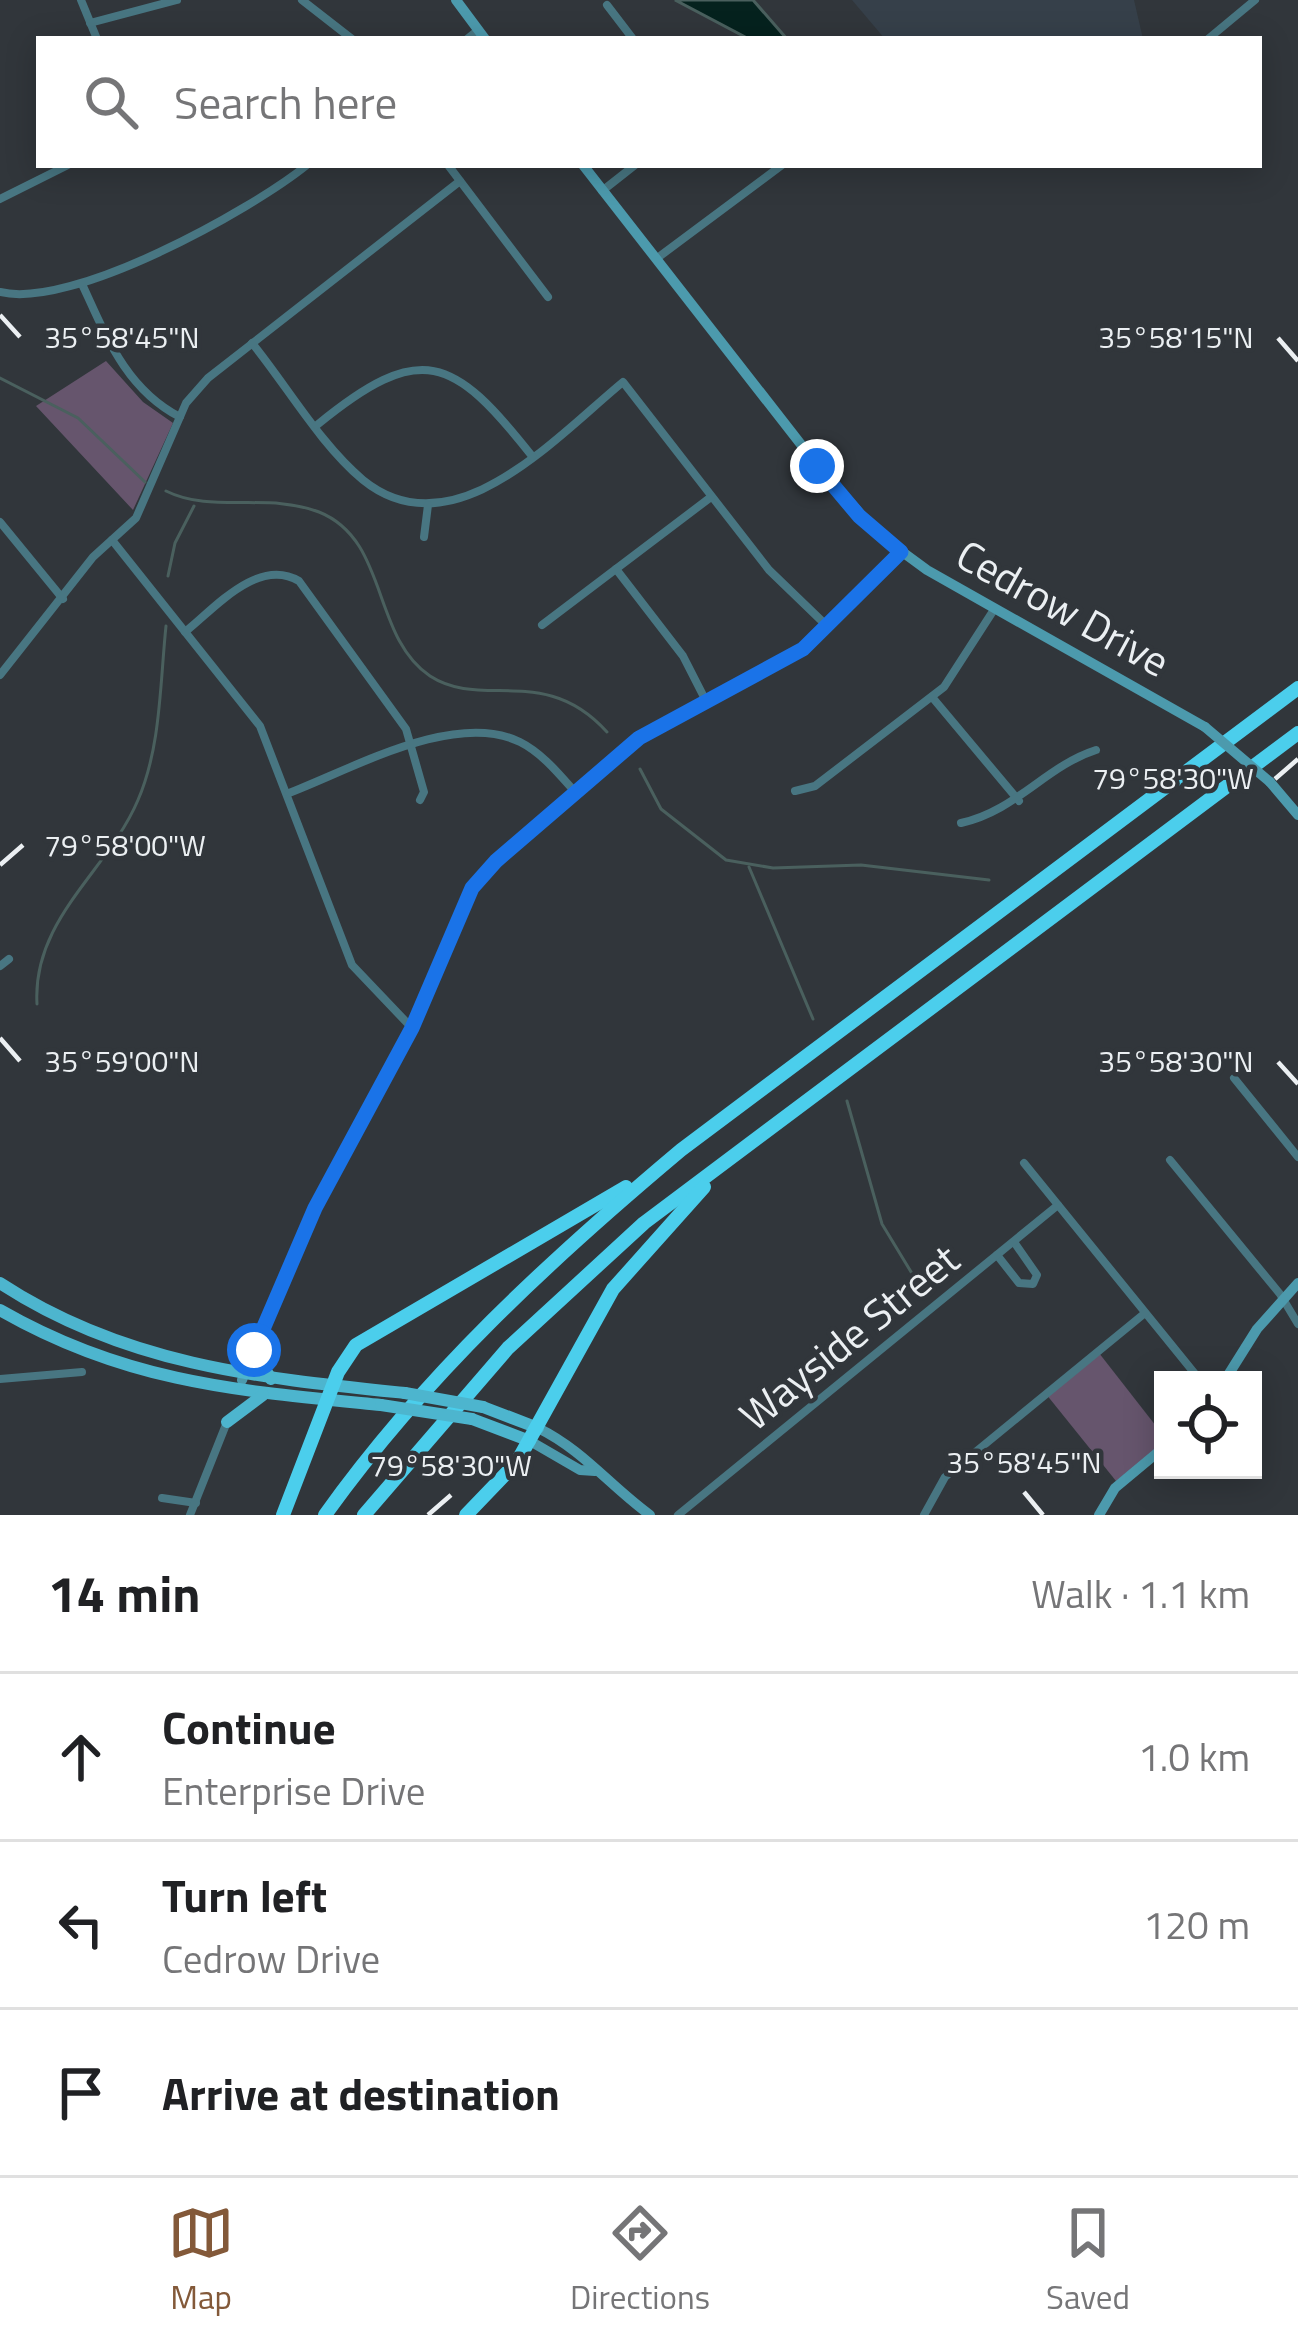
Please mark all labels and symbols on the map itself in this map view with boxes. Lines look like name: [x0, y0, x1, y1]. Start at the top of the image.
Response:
text: 35°58'45"N: [44, 314, 200, 360]
text: 35°58'15"N: [1098, 314, 1254, 360]
route end: [790, 439, 844, 493]
street label: Cedrow Drive: [945, 522, 1182, 692]
text: 79°58'30"W: [1092, 755, 1254, 801]
text: 79°58'00"W: [44, 822, 206, 868]
text: 35°59'00"N: [44, 1038, 200, 1084]
text: 35°58'30"N: [1098, 1038, 1254, 1084]
street label: Wayside Street: [724, 1227, 972, 1445]
route start: [227, 1323, 281, 1377]
text: 35°58'45"N: [946, 1439, 1102, 1485]
text: 79°58'30"W: [370, 1442, 532, 1488]

